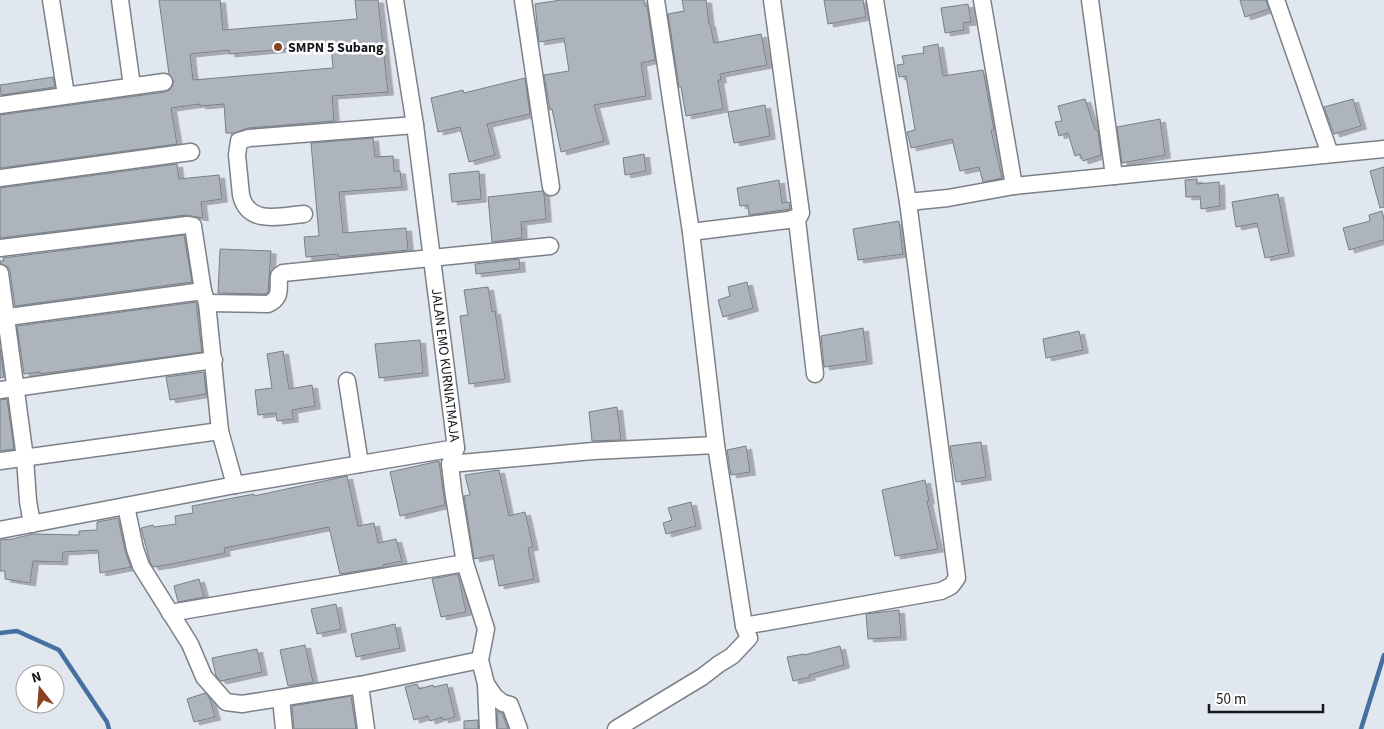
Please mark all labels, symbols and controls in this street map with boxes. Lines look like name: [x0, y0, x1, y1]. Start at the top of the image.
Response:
place label: SMPN 5 Subang: [288, 38, 384, 58]
marker: SMPN 5 Subang: [272, 41, 284, 53]
street label: JALAN EMO KURNIATMAJA: [426, 287, 464, 443]
north arrow: [15, 664, 65, 714]
text: N: [29, 667, 44, 688]
scale bar: [1209, 682, 1323, 714]
text: 50 m: [1216, 689, 1246, 710]

